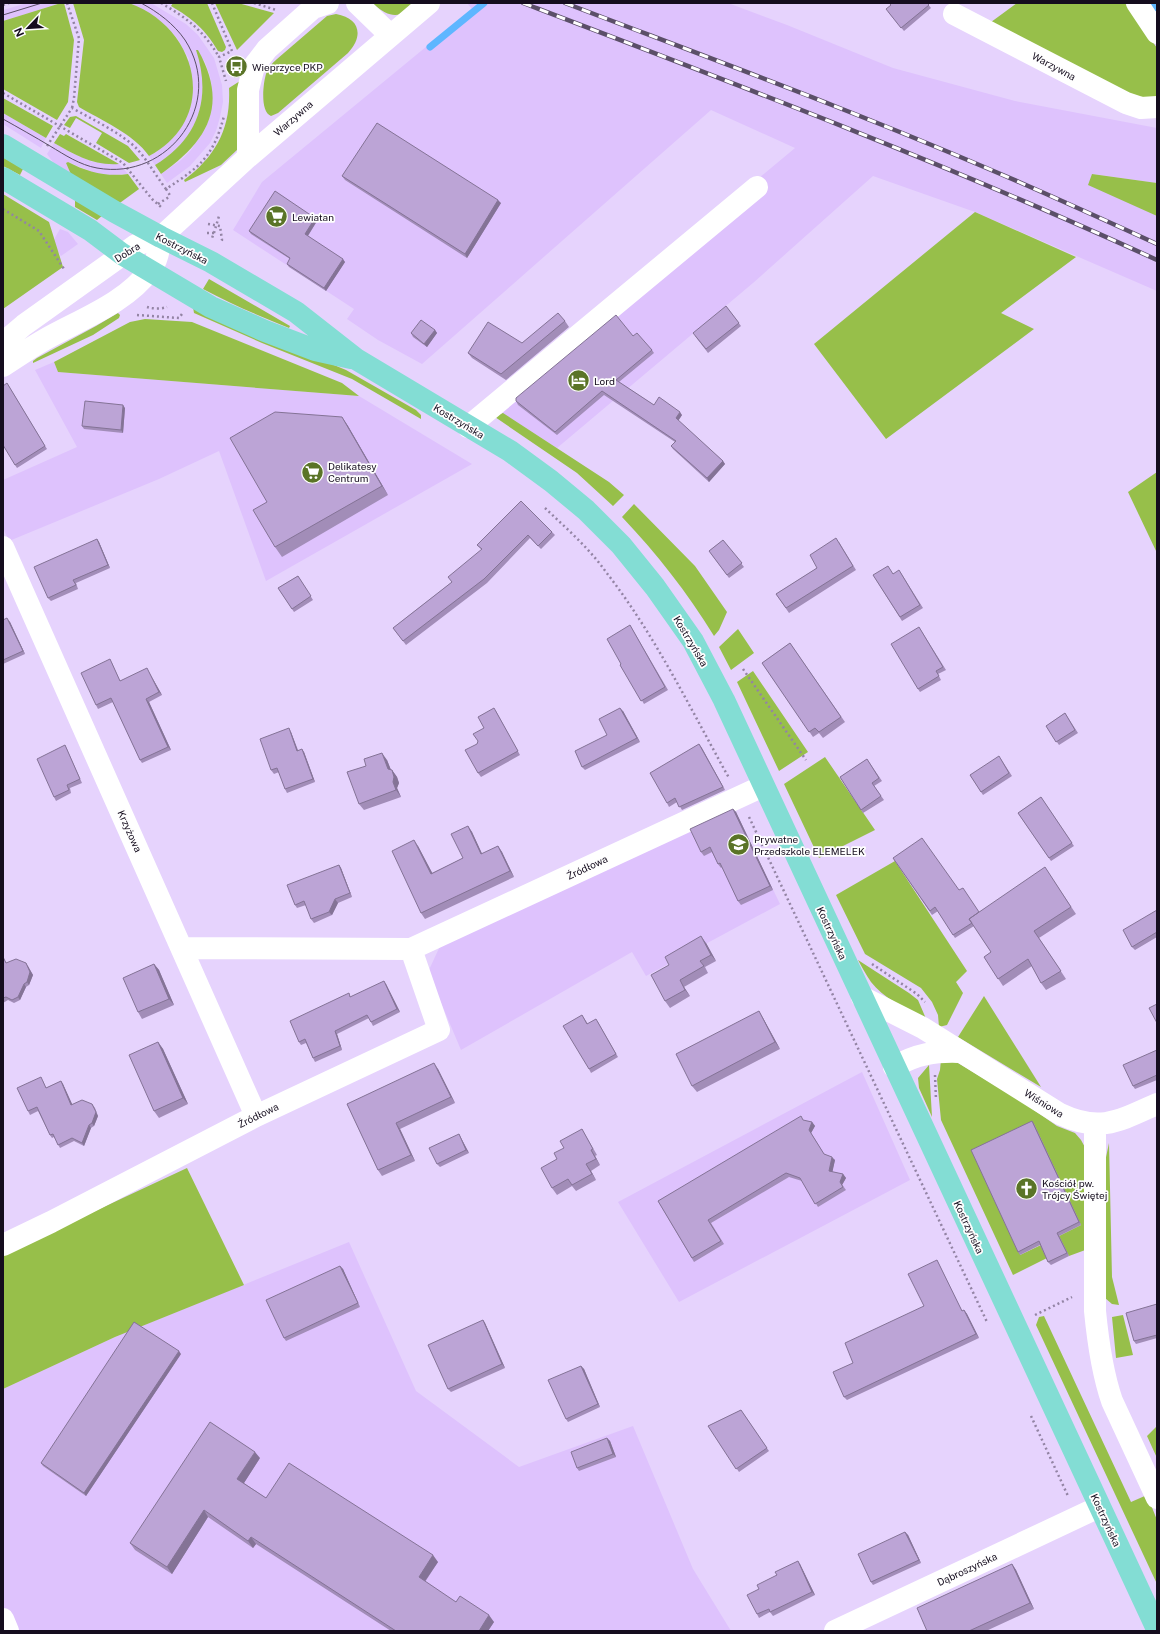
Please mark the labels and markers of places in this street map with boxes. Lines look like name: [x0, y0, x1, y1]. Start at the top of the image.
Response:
bus stop icon: Wieprzyce PKP: [224, 54, 250, 80]
place label: Wieprzyce PKP: [252, 61, 323, 73]
supermarket icon: Lewiatan: [263, 204, 289, 230]
place label: Lewiatan: [292, 211, 334, 223]
hotel icon: Lord: [566, 368, 592, 394]
place label: Lord: [594, 375, 615, 387]
supermarket icon: Delikatesy Centrum: [300, 459, 326, 485]
place label: Delikatesy Centrum: [328, 460, 377, 484]
school or university icon: Prywatne Przedszkole ELEMELEK: [726, 832, 752, 858]
place label: Prywatne Przedszkole ELEMELEK: [754, 833, 865, 857]
church icon: Kościół pw. Trójcy Świętej: [1014, 1176, 1040, 1202]
place label: Kościół pw. Trójcy Świętej: [1042, 1177, 1107, 1201]

